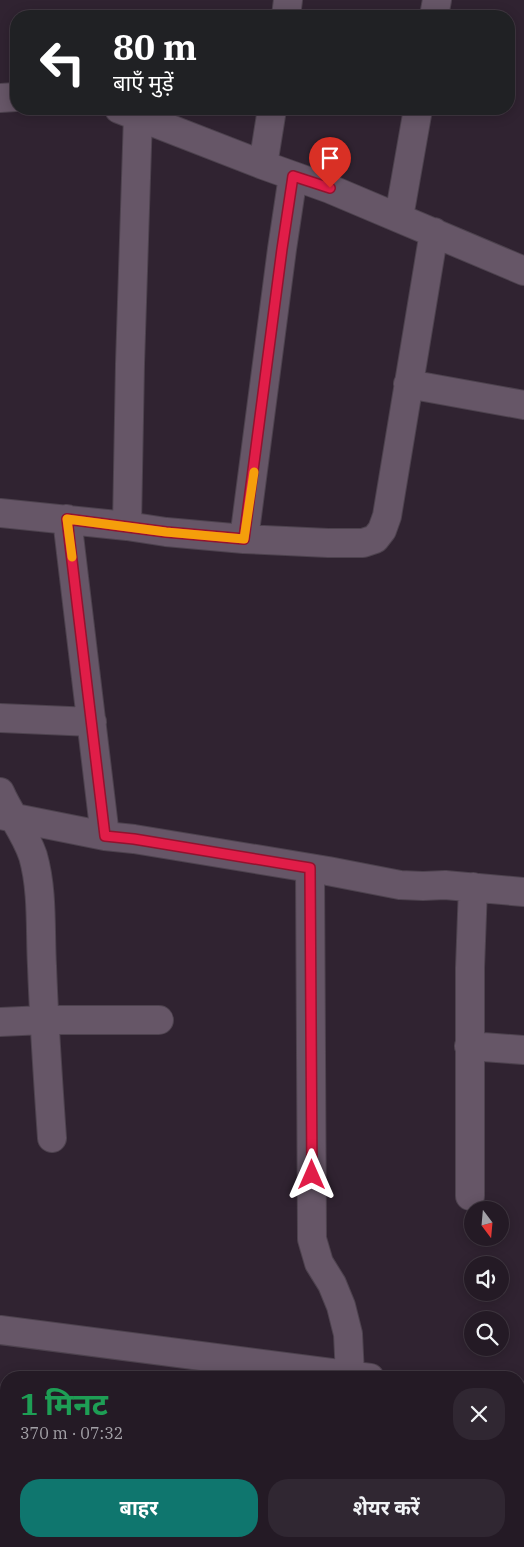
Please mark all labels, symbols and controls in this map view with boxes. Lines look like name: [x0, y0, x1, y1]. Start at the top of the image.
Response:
text: 80 m: [113, 24, 197, 70]
icon: left: [30, 30, 95, 95]
text: बाएँ मुड़ें: [113, 68, 173, 97]
pin: [309, 137, 351, 188]
icon: arrive: [316, 144, 344, 172]
position arrow: [285, 1148, 337, 1200]
north arrow: [464, 1201, 509, 1246]
map controls: [464, 1201, 509, 1356]
button: sound: [464, 1256, 509, 1301]
button: search: [464, 1311, 509, 1356]
text: 1 मिनट: [20, 1384, 108, 1423]
button: close: [453, 1388, 505, 1440]
text: 370 m · 07:32: [20, 1423, 123, 1443]
button: बाहर: [20, 1479, 258, 1537]
button: शेयर करें: [268, 1479, 505, 1537]

